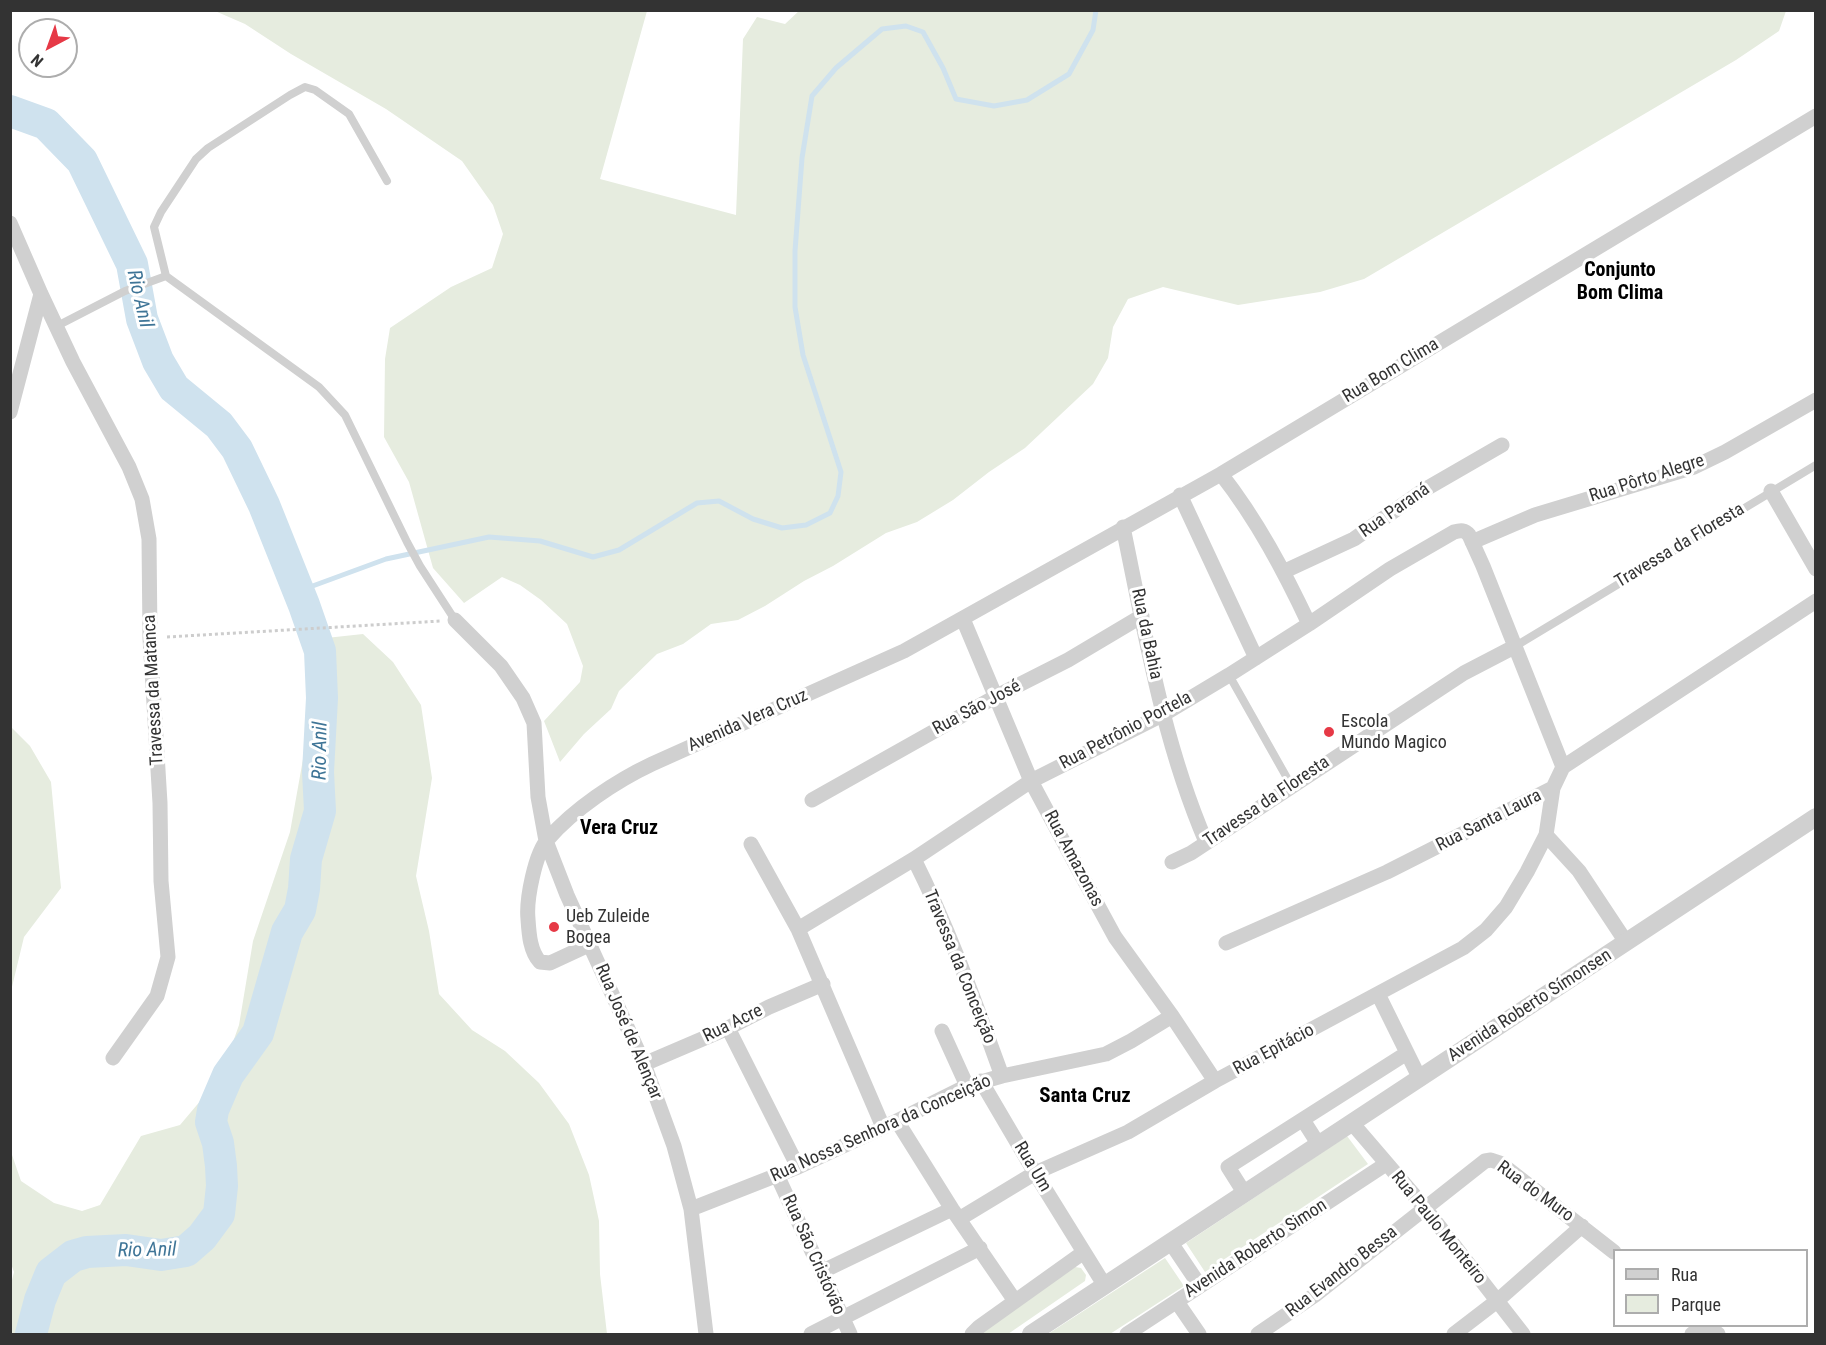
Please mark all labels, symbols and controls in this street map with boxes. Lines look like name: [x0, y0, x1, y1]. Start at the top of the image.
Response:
north arrow: [18, 18, 78, 78]
text: N: [27, 50, 47, 71]
district label: Conjunto Bom Clima: [1577, 259, 1663, 306]
water label: Rio Anil: [121, 268, 157, 330]
street label: Rua Bom Clima: [1339, 334, 1443, 408]
street label: Rua Pôrto Alegre: [1587, 450, 1707, 508]
street label: Rua Paraná: [1356, 479, 1434, 543]
street label: Travessa da Floresta: [1611, 499, 1749, 593]
street label: Rua da Bahia: [1126, 586, 1166, 682]
street label: Travessa da Matanca: [139, 614, 169, 766]
street label: Rua São José: [929, 676, 1025, 740]
street label: Avenida Vera Cruz: [685, 685, 811, 757]
street label: Rua Petrônio Portela: [1056, 687, 1196, 775]
place label: Escola Mundo Magico: [1341, 711, 1447, 754]
water label: Rio Anil: [308, 722, 334, 780]
marker: Escola Mundo Magico: [1322, 725, 1336, 739]
street label: Travessa da Floresta: [1200, 752, 1334, 852]
street label: Rua Santa Laura: [1433, 785, 1545, 857]
street label: Rua Amazonas: [1039, 807, 1107, 911]
district label: Vera Cruz: [580, 817, 658, 841]
street label: Travessa da Conceição: [918, 887, 1000, 1047]
place label: Ueb Zuleide Bogea: [566, 906, 650, 948]
marker: Ueb Zuleide Bogea: [547, 920, 561, 934]
street label: Avenida Roberto Símonsen: [1444, 945, 1616, 1067]
street label: Rua José de Alençar: [590, 961, 666, 1103]
street label: Rua Acre: [700, 1000, 766, 1048]
street label: Rua Epitácio: [1230, 1020, 1318, 1080]
street label: Rua Nossa Senhora da Conceição: [767, 1071, 995, 1187]
district label: Santa Cruz: [1039, 1084, 1131, 1110]
street label: Rua Um: [1009, 1138, 1055, 1196]
street label: Rua do Muro: [1492, 1157, 1578, 1227]
street label: Rua Paulo Monteiro: [1386, 1167, 1490, 1289]
street label: Rua São Cristóvão: [777, 1191, 849, 1319]
street label: Avenida Roberto Simon: [1181, 1195, 1331, 1303]
street label: Rua Evandro Bessa: [1282, 1222, 1402, 1322]
water label: Rio Anil: [118, 1238, 176, 1264]
legend: [1613, 1249, 1808, 1327]
text: Rua: [1671, 1264, 1698, 1285]
text: Parque: [1671, 1294, 1721, 1315]

